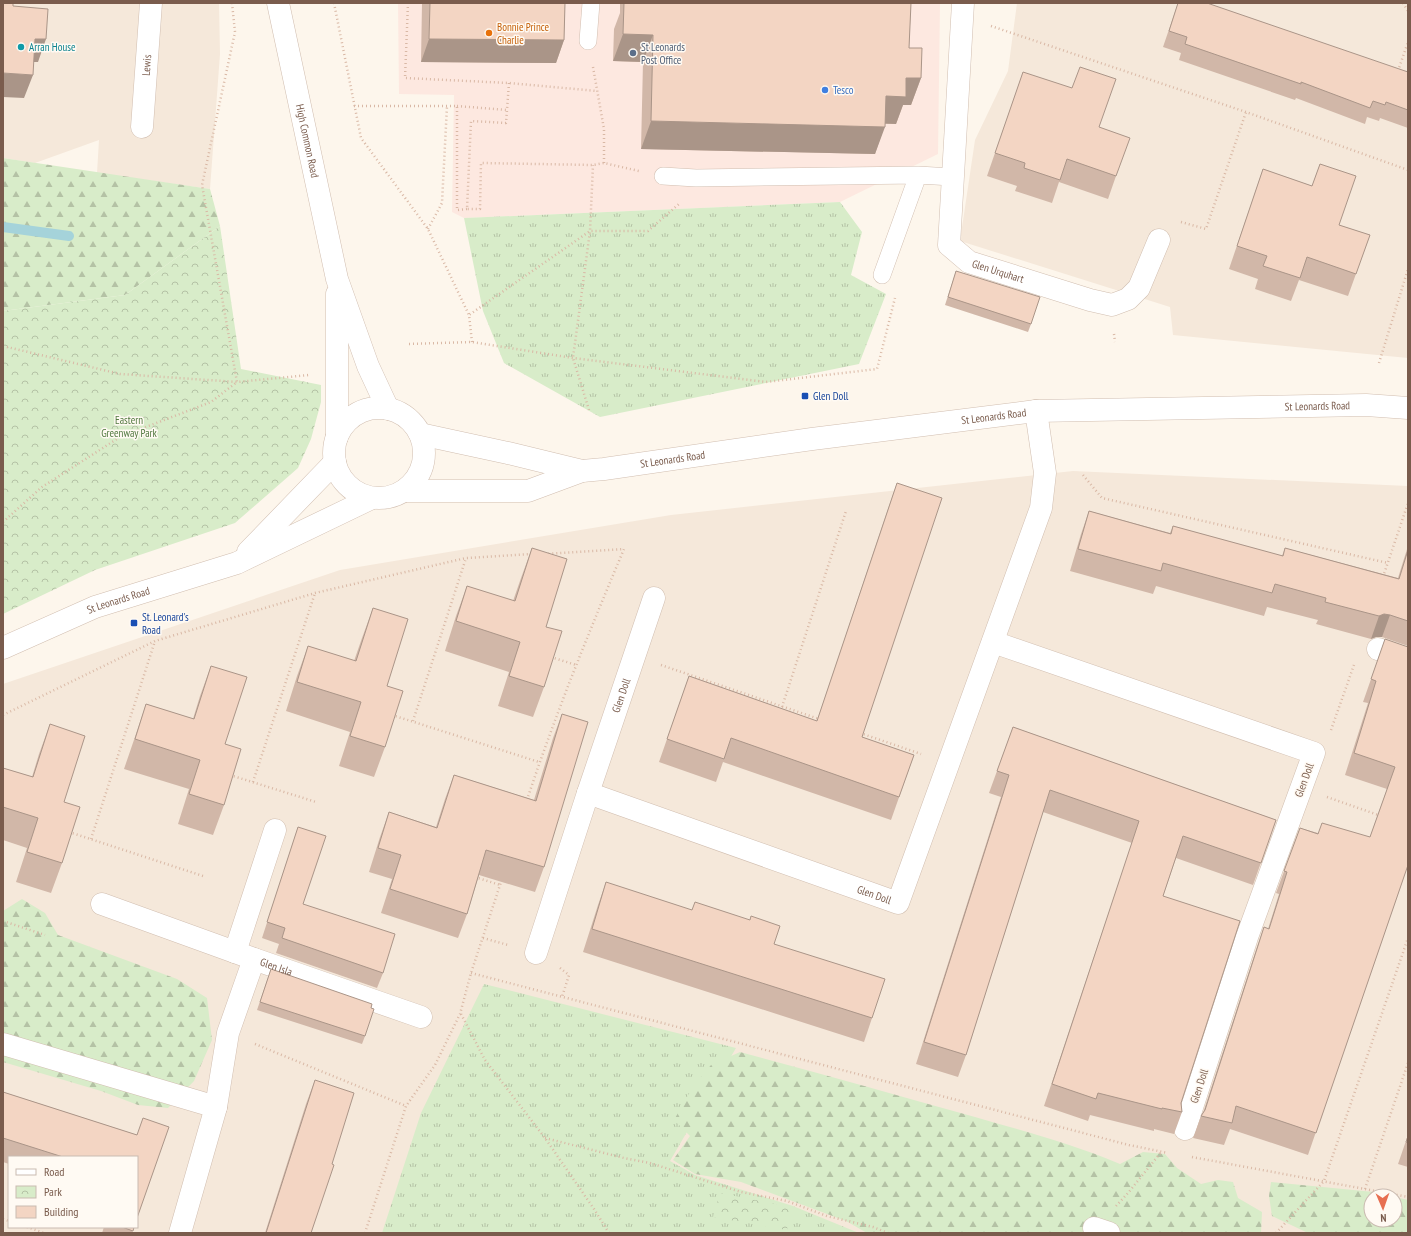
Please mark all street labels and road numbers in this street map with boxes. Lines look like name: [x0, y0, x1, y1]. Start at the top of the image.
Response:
street label: Lewis: [139, 54, 154, 76]
street label: High Common Road: [293, 103, 322, 179]
street label: Glen Urquhart: [970, 256, 1026, 286]
street label: St Leonards Road: [1285, 398, 1350, 413]
street label: St Leonards Road: [960, 405, 1027, 427]
street label: St Leonards Road: [639, 447, 706, 471]
street label: St Leonards Road: [84, 583, 152, 617]
street label: Glen Doll: [609, 676, 633, 714]
street label: Glen Doll: [1291, 761, 1317, 799]
street label: Glen Doll: [855, 882, 894, 907]
street label: Glen Isla: [258, 955, 294, 979]
street label: Glen Doll: [1187, 1067, 1211, 1105]

